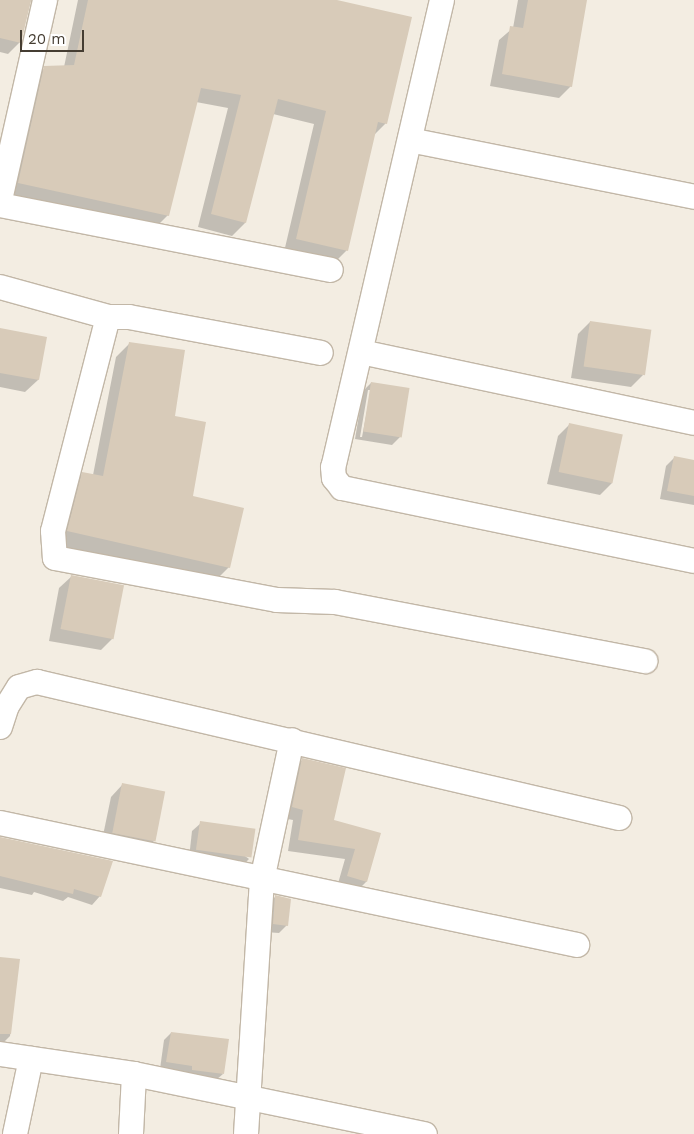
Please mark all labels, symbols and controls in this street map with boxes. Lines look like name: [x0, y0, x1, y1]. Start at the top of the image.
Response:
scale bar: [22, 20, 86, 52]
text: 20 m: [28, 30, 66, 48]

